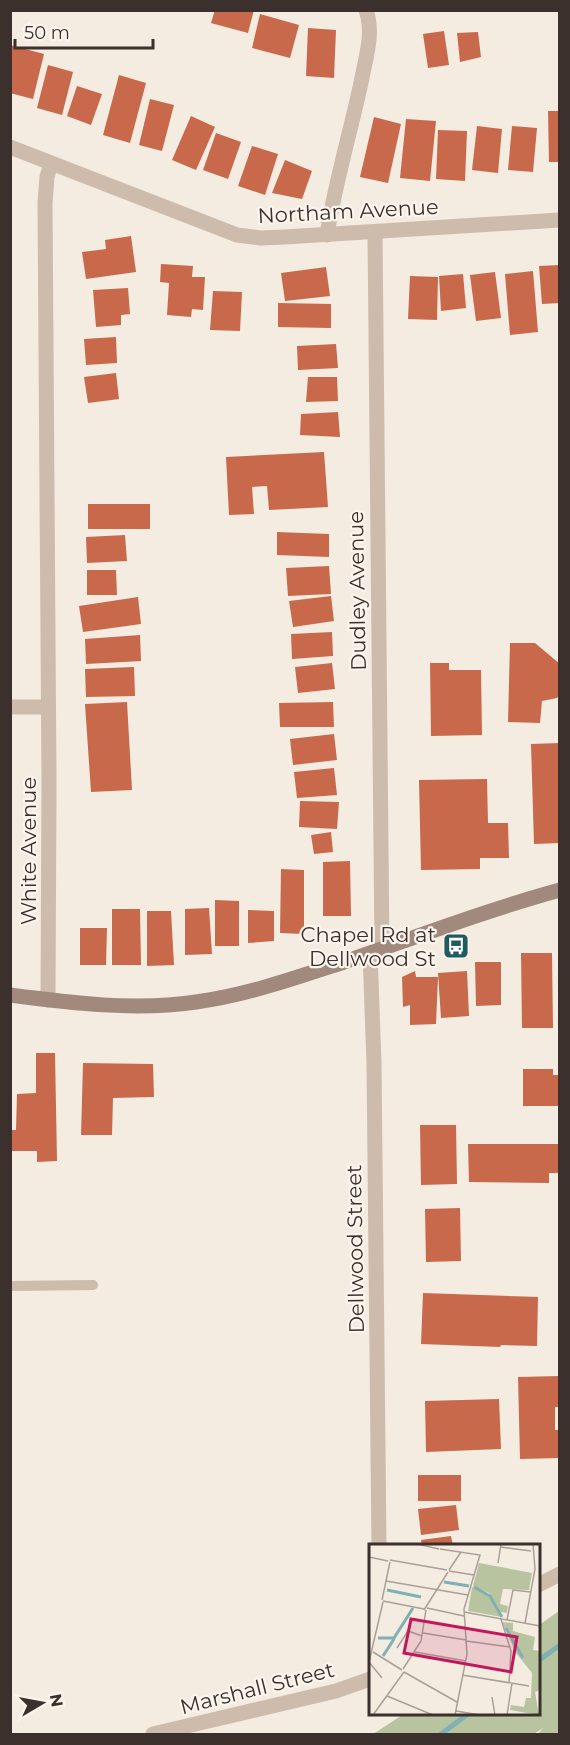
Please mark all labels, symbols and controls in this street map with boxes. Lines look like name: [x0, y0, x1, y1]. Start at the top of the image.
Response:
scale bar: [15, 12, 153, 50]
text: 50 m: [24, 22, 70, 44]
street label: Northam Avenue: [257, 194, 439, 228]
street label: Dudley Avenue: [343, 511, 371, 671]
street label: White Avenue: [16, 777, 41, 925]
place label: Chapel Rd at Dellwood St: [301, 922, 436, 971]
bus stop icon: Chapel Rd at Dellwood St: [441, 931, 471, 961]
street label: Dellwood Street: [341, 1164, 369, 1334]
inset map: [369, 1544, 540, 1715]
street label: Marshall Street: [177, 1657, 337, 1719]
north arrow: [12, 1673, 72, 1733]
text: N: [46, 1692, 67, 1709]

